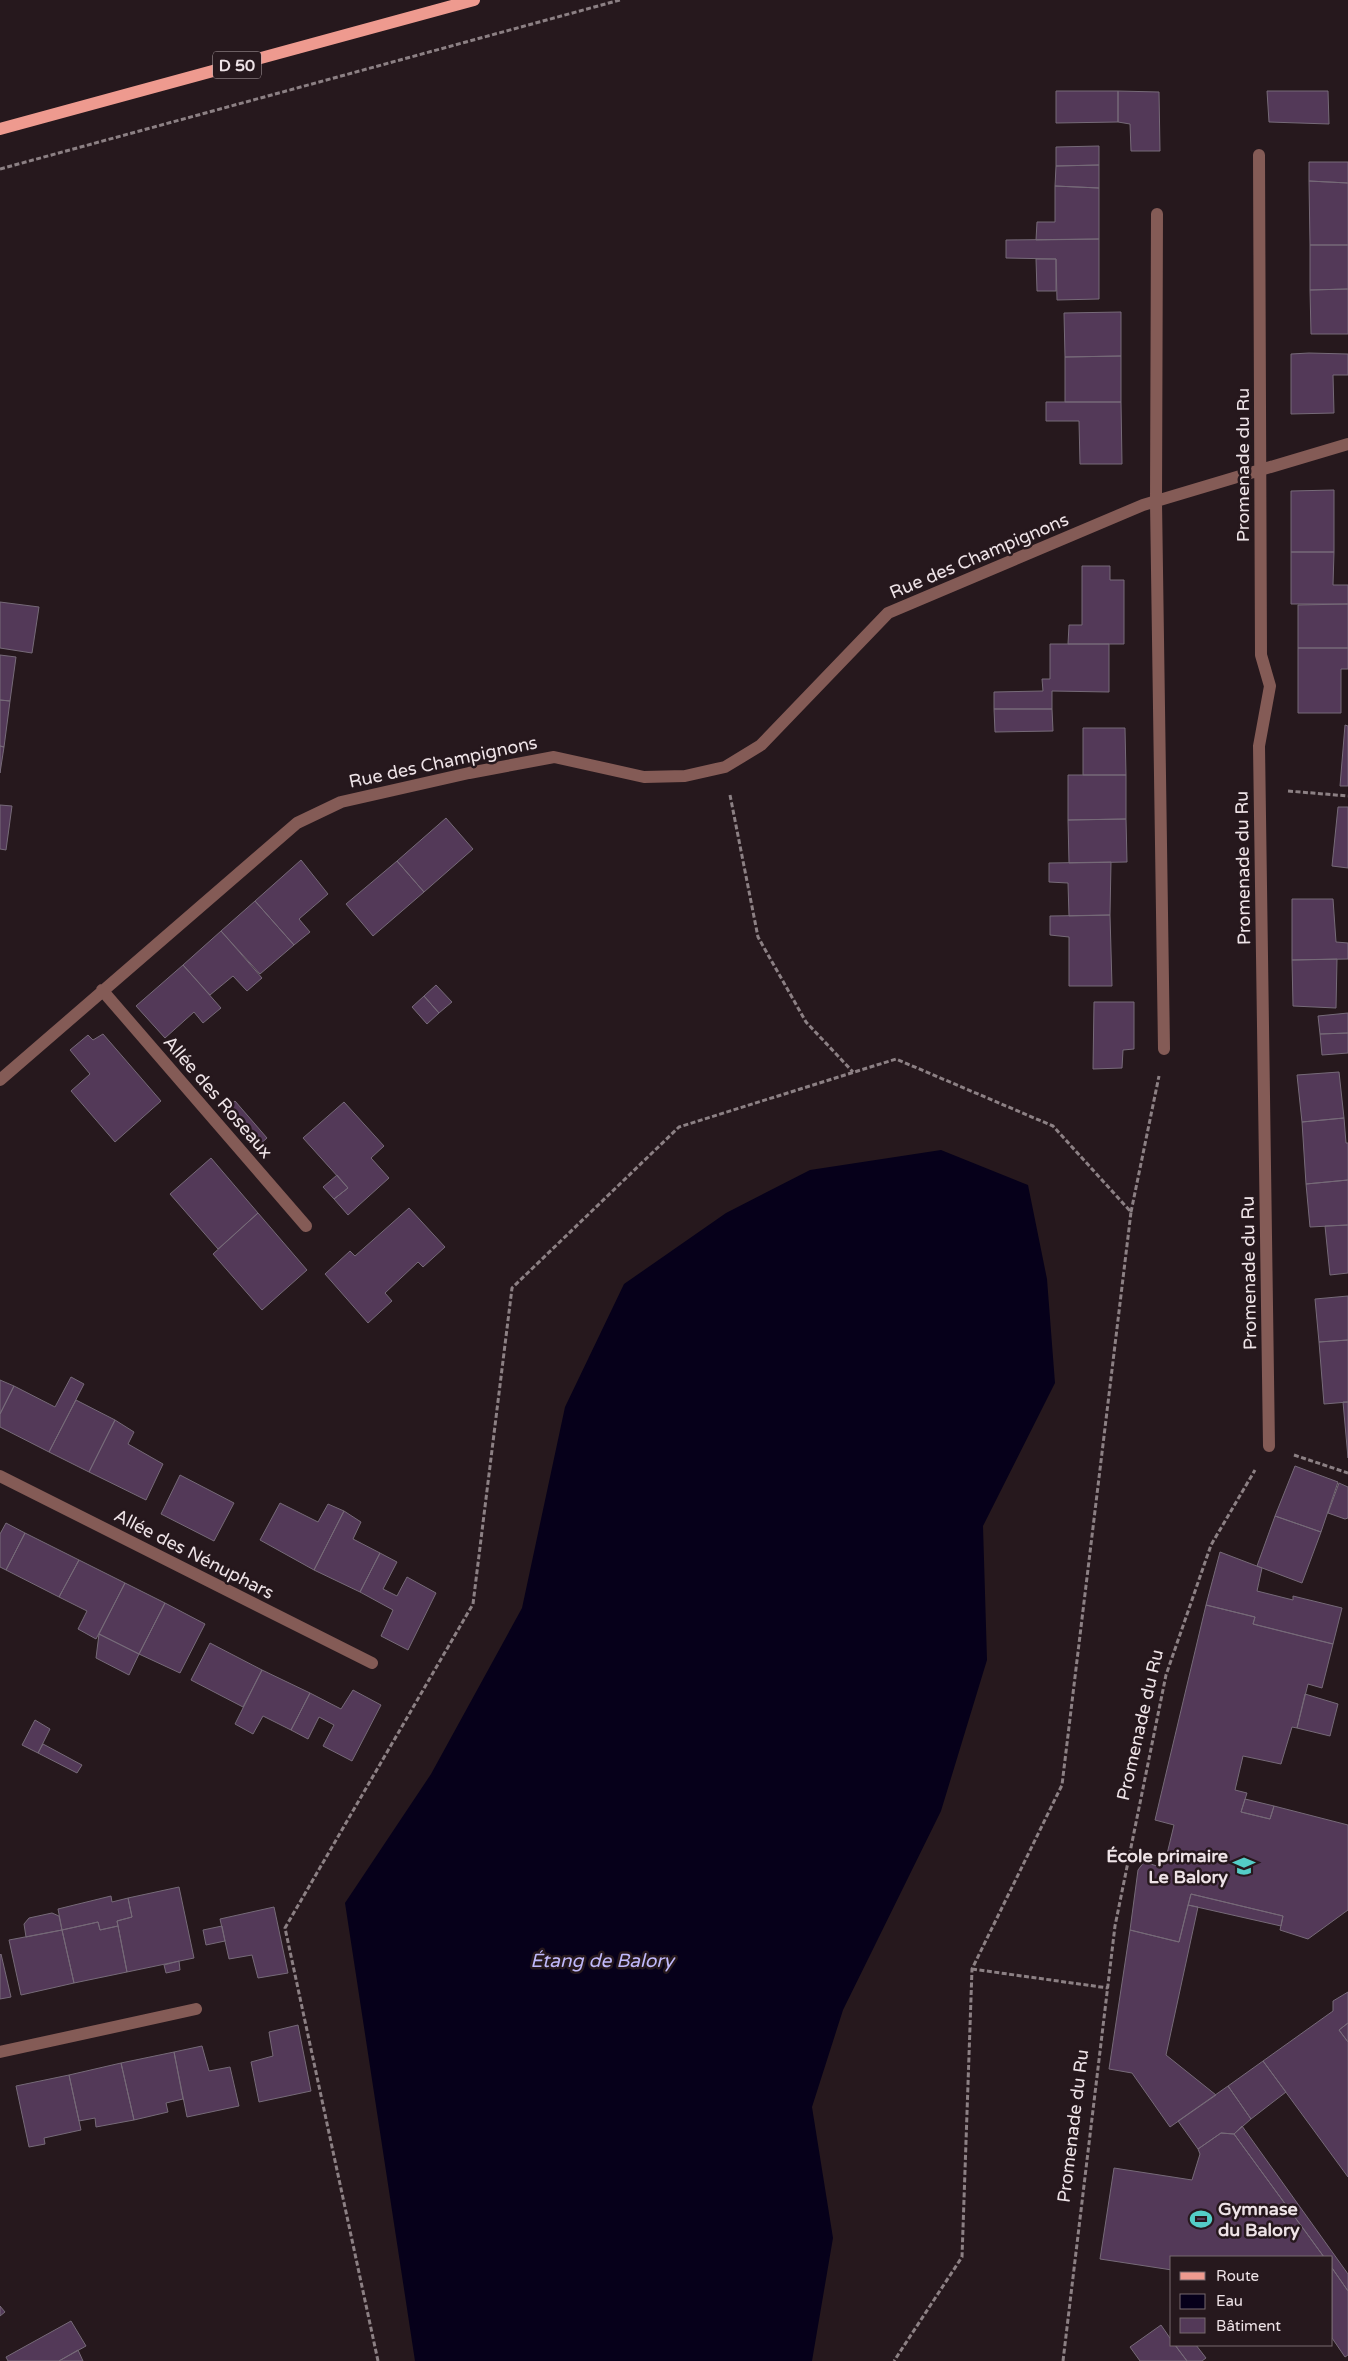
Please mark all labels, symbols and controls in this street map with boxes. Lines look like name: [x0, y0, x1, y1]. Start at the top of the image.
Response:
road number: D 50: [213, 52, 261, 78]
street label: Promenade du Ru: [1232, 388, 1254, 542]
street label: Rue des Champignons: [886, 508, 1072, 604]
street label: Rue des Champignons: [347, 731, 539, 793]
street label: Promenade du Ru: [1231, 791, 1255, 945]
street label: Allée des Roseaux: [159, 1031, 277, 1163]
street label: Promenade du Ru: [1237, 1196, 1261, 1350]
street label: Allée des Nénuphars: [110, 1504, 278, 1604]
street label: Promenade du Ru: [1112, 1647, 1168, 1803]
place label: École primaire Le Balory: [1106, 1845, 1228, 1888]
school or university icon: École primaire Le Balory: [1231, 1853, 1257, 1879]
water label: Étang de Balory: [530, 1950, 677, 1972]
street label: Promenade du Ru: [1053, 2048, 1093, 2204]
place label: Gymnase du Balory: [1218, 2198, 1300, 2241]
sports icon: Gymnase du Balory: [1188, 2206, 1214, 2232]
legend: [1170, 2256, 1333, 2346]
text: Route: [1216, 2267, 1259, 2285]
text: Eau: [1216, 2292, 1243, 2310]
text: Bâtiment: [1216, 2317, 1281, 2335]

